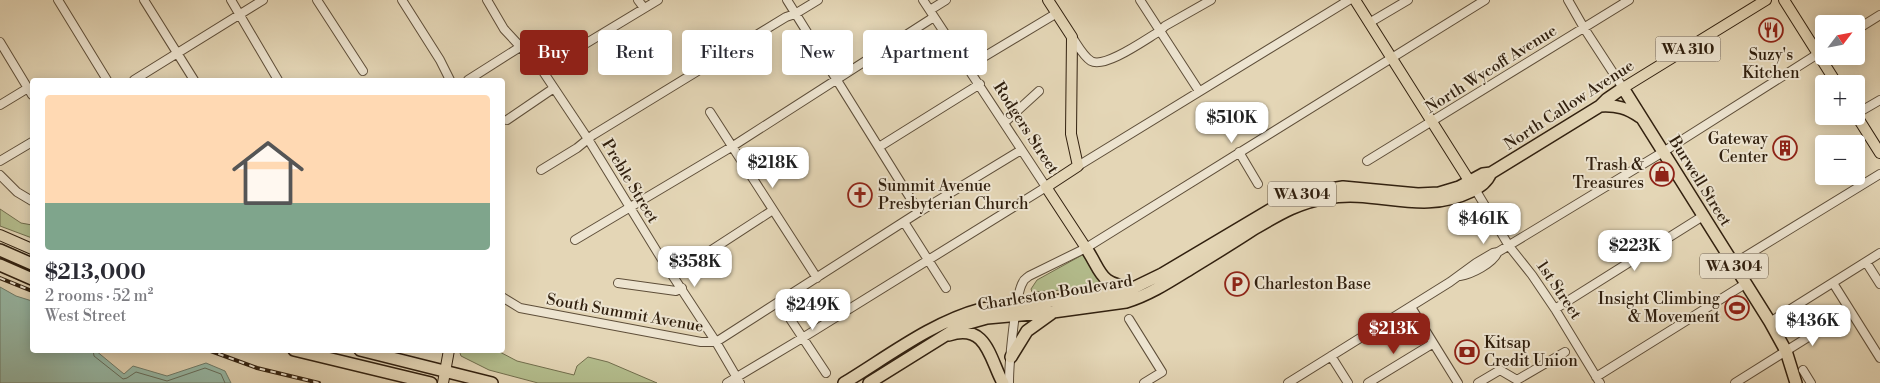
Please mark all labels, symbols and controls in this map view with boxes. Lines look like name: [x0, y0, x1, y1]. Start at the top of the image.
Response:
north arrow: [1815, 15, 1865, 65]
map controls: [1815, 15, 1865, 185]
restaurant icon: Suzy's Kitchen: [1758, 17, 1784, 43]
street label: North Wycoff Avenue: [1421, 20, 1561, 118]
chip: Buy: [520, 30, 588, 75]
chip: Rent: [598, 30, 672, 75]
chip: Filters: [682, 30, 772, 75]
chip: New: [782, 30, 853, 75]
chip: Apartment: [863, 30, 987, 75]
road number: WA 310: [1656, 36, 1720, 62]
place label: Suzy's Kitchen: [1742, 45, 1800, 83]
street label: North Callow Avenue: [1500, 55, 1638, 155]
button: +: [1815, 75, 1865, 125]
street label: Rodgers Street: [989, 78, 1063, 178]
pin: $510K: [1197, 102, 1267, 144]
text: $510K: [1206, 108, 1258, 128]
icon: home: [223, 128, 313, 218]
place label: Gateway Center: [1708, 129, 1768, 167]
street label: Burwell Street: [1664, 131, 1736, 230]
street label: Preble Street: [597, 135, 663, 227]
building icon: Gateway Center: [1772, 135, 1798, 161]
button: −: [1815, 135, 1865, 185]
pin: $218K: [738, 146, 808, 189]
text: $218K: [748, 153, 798, 173]
place label: Trash & Treasures: [1572, 155, 1644, 193]
shop icon: Trash & Treasures: [1649, 161, 1675, 187]
place label: Summit Avenue Presbyterian Church: [878, 176, 1029, 214]
church icon: Summit Avenue Presbyterian Church: [847, 182, 873, 208]
road number: WA 304: [1268, 182, 1336, 206]
pin: $461K: [1449, 202, 1519, 245]
text: $461K: [1459, 209, 1509, 229]
pin: $223K: [1600, 230, 1670, 272]
text: $223K: [1609, 236, 1661, 256]
pin: $358K: [660, 246, 730, 288]
text: $358K: [669, 252, 721, 272]
road number: WA 304: [1700, 254, 1768, 278]
street label: 1st Street: [1532, 257, 1586, 323]
text: $213,000: [45, 260, 146, 286]
street label: Charleston Boulevard: [976, 271, 1134, 315]
parking icon: Charleston Base: [1224, 271, 1250, 297]
place label: Charleston Base: [1254, 274, 1371, 294]
text: 2 rooms · 52 m²: [45, 286, 153, 306]
pin: $249K: [778, 288, 848, 331]
street label: South Summit Avenue: [545, 289, 705, 337]
place label: Insight Climbing & Movement: [1598, 289, 1721, 327]
text: $249K: [786, 295, 840, 315]
sports icon: Insight Climbing & Movement: [1724, 295, 1750, 321]
pin: $436K: [1778, 304, 1848, 347]
text: West Street: [45, 306, 126, 326]
text: $436K: [1787, 311, 1839, 331]
pin: $213K: [1359, 312, 1429, 355]
text: $213K: [1369, 319, 1419, 339]
place label: Kitsap Credit Union: [1484, 333, 1578, 371]
bank icon: Kitsap Credit Union: [1454, 339, 1480, 365]

